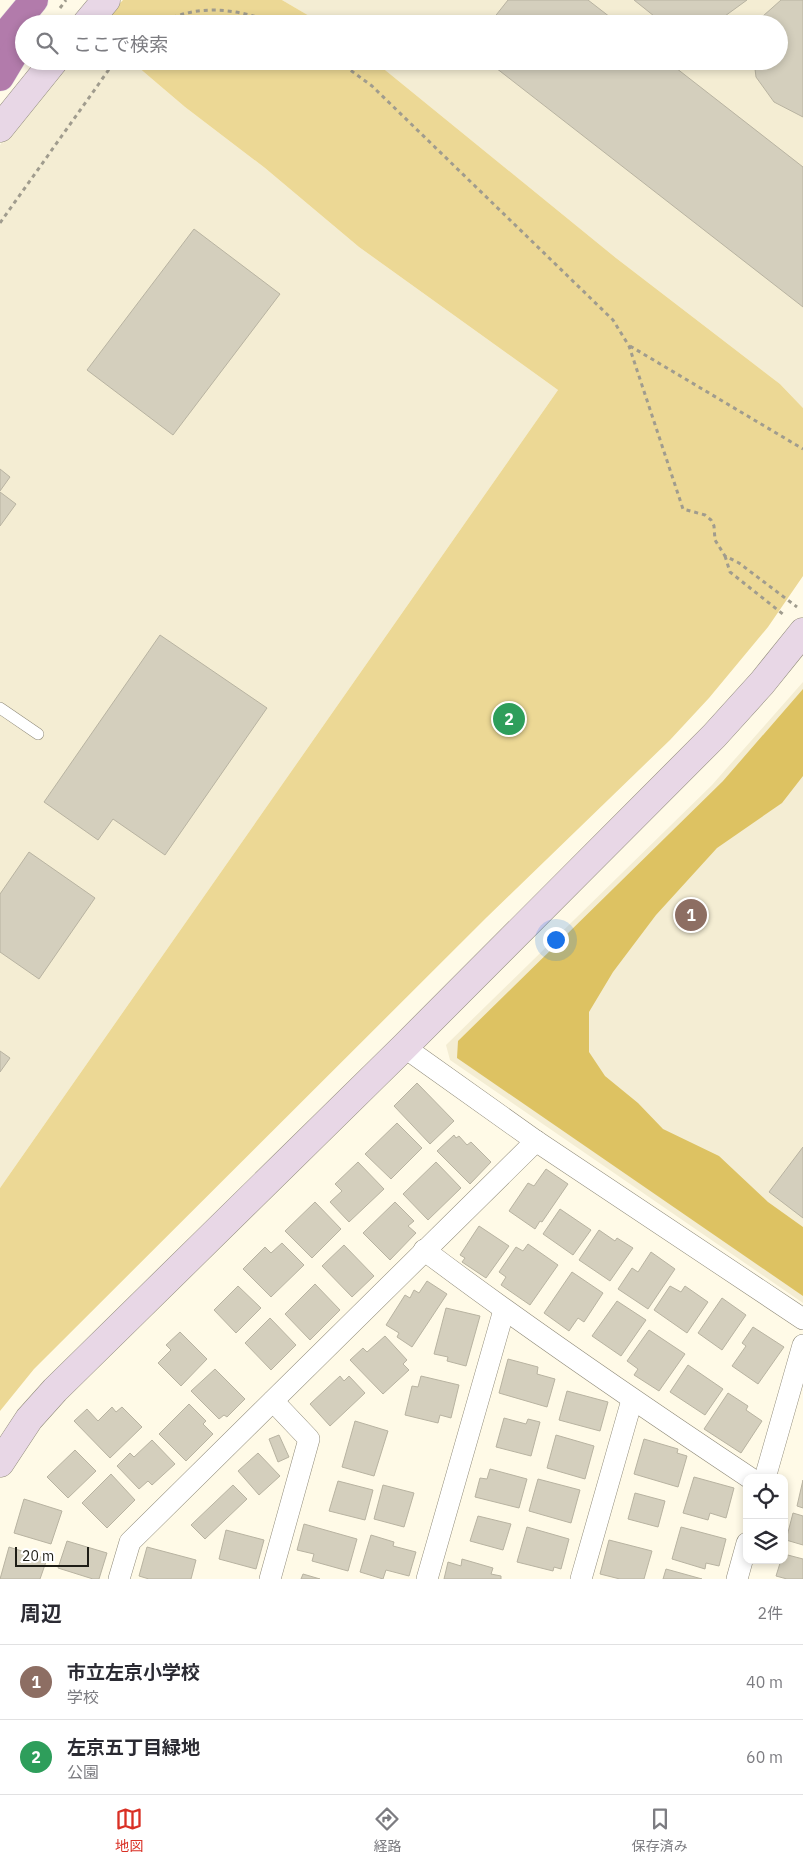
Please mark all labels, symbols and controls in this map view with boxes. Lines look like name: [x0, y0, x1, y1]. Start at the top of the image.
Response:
search box: [15, 15, 788, 70]
icon: search: [33, 29, 61, 57]
text: ここで検索: [73, 32, 168, 56]
pin: 2: [493, 700, 525, 738]
pin: 1: [675, 896, 707, 934]
your location: [543, 927, 569, 953]
map controls: [743, 1474, 788, 1564]
button: locate: [743, 1474, 788, 1519]
button: layers: [743, 1519, 788, 1564]
scale bar: [15, 1544, 89, 1567]
text: 20 m: [22, 1547, 54, 1565]
text: 周辺: [20, 1599, 62, 1627]
text: 2件: [757, 1603, 783, 1623]
text: 市立左京小学校: [67, 1660, 200, 1684]
text: 1: [31, 1672, 41, 1692]
text: 40 m: [746, 1672, 783, 1692]
text: 学校: [67, 1687, 99, 1707]
text: 左京五丁目緑地: [67, 1735, 200, 1759]
text: 2: [31, 1747, 41, 1767]
text: 60 m: [746, 1747, 783, 1767]
text: 公園: [67, 1762, 99, 1782]
tab: 地図: [115, 1805, 143, 1855]
tab: 経路: [373, 1805, 401, 1855]
tab: 保存済み: [632, 1805, 688, 1855]

